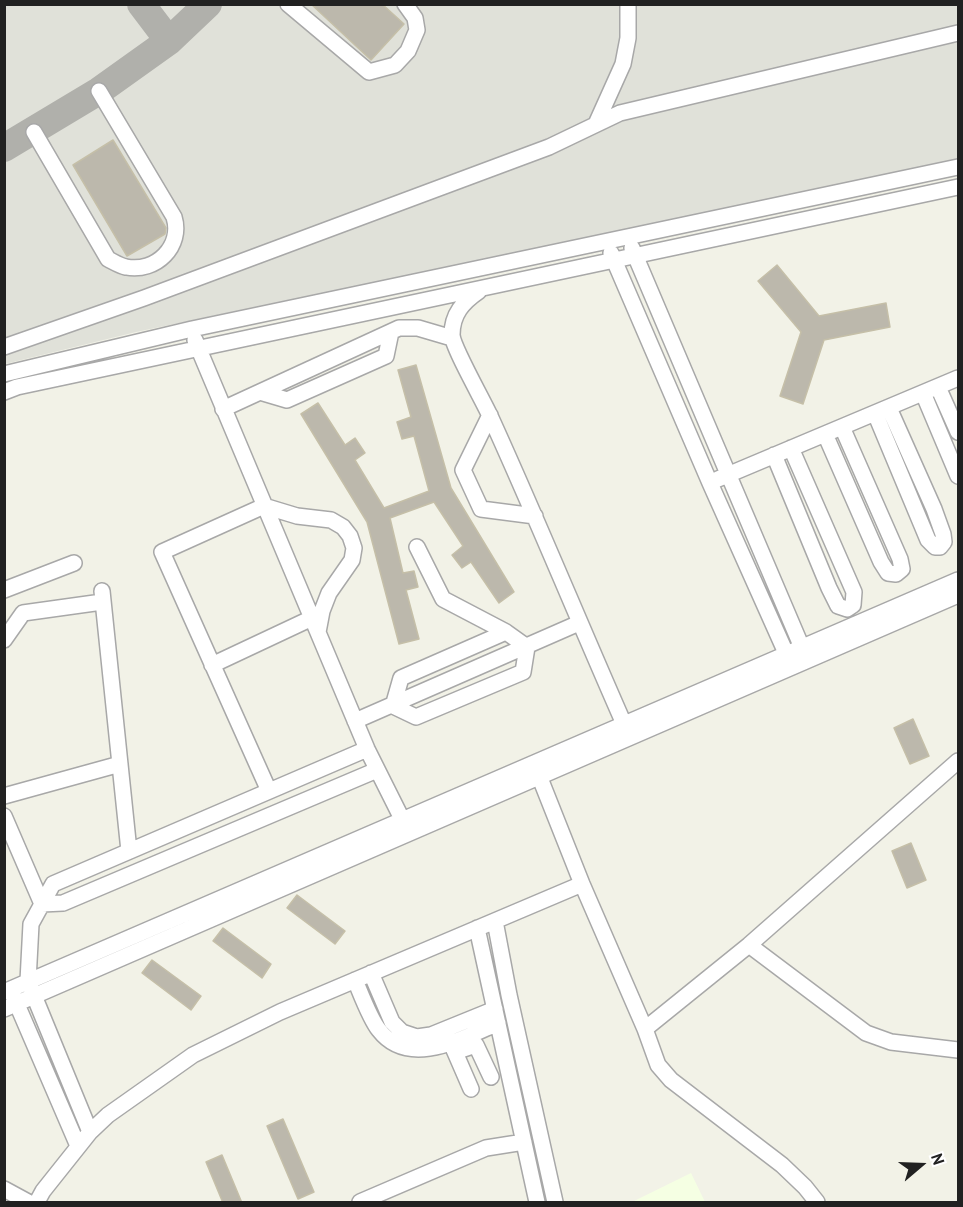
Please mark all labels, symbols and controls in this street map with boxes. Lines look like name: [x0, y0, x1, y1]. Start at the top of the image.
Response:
north arrow: [891, 1135, 951, 1195]
text: N: [927, 1151, 949, 1167]

